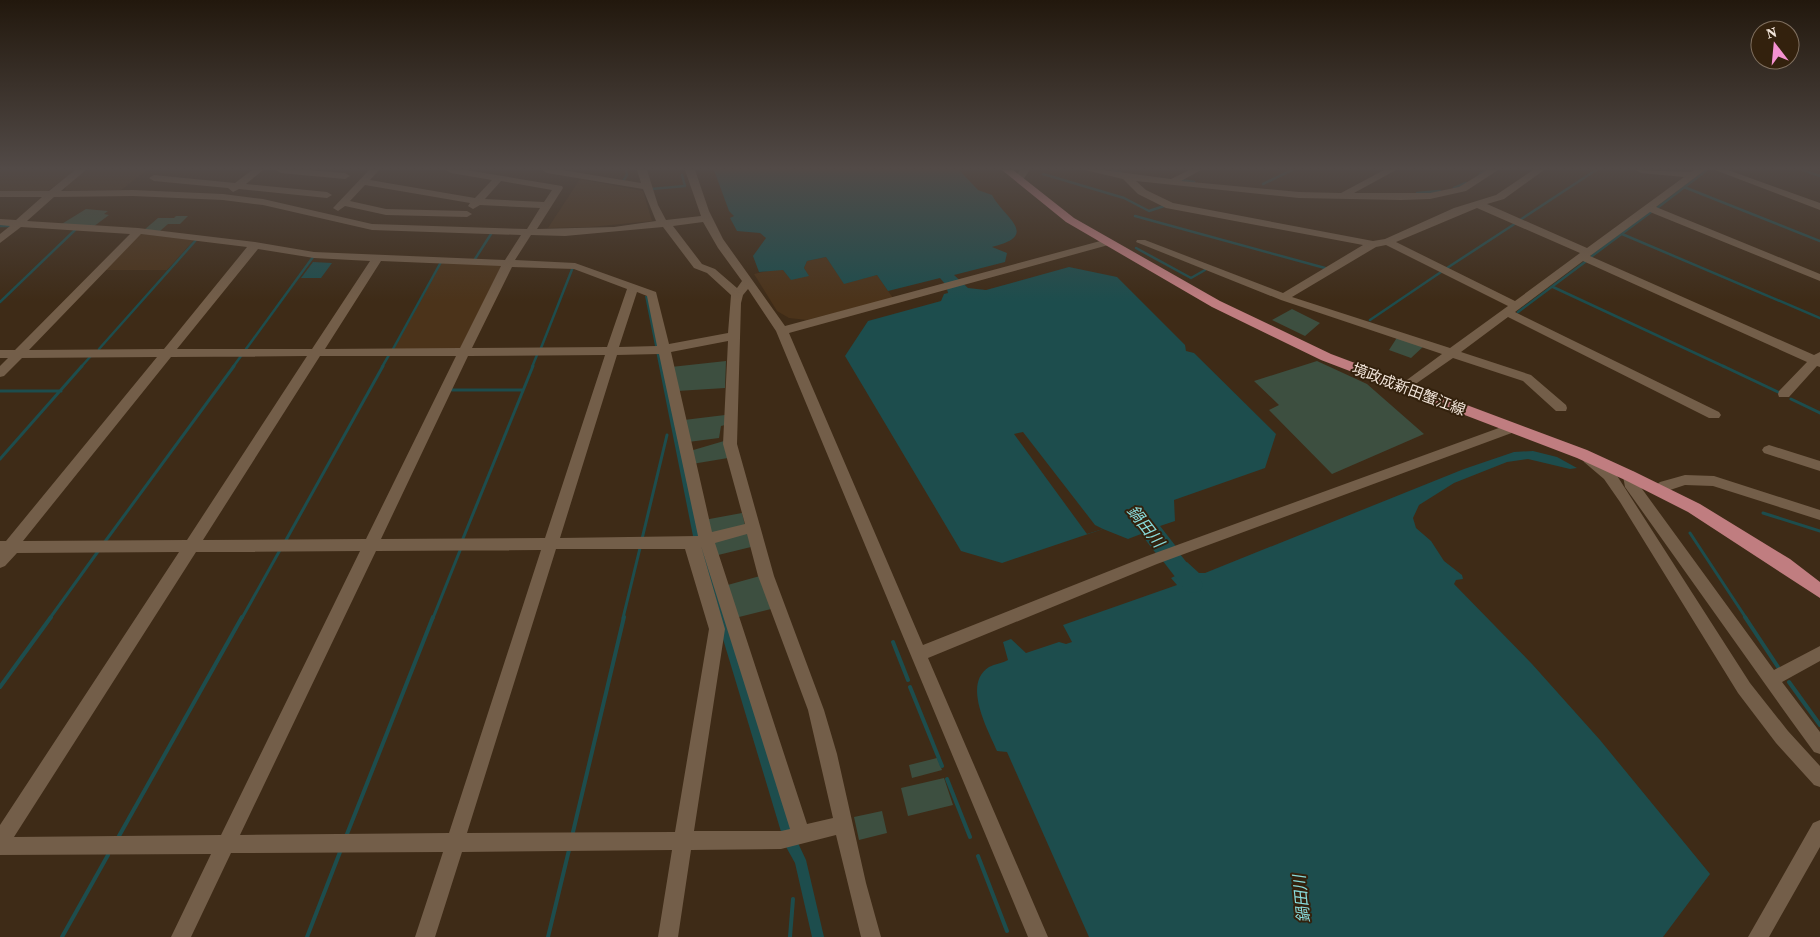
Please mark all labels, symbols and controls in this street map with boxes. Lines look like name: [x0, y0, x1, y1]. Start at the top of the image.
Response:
north arrow: [1750, 20, 1800, 70]
text: N: [1764, 21, 1779, 44]
street label: 境政成新田蟹江線: [1349, 358, 1469, 420]
water label: 鍋田川: [1123, 500, 1171, 553]
water label: 鍋田川: [1287, 872, 1314, 924]

